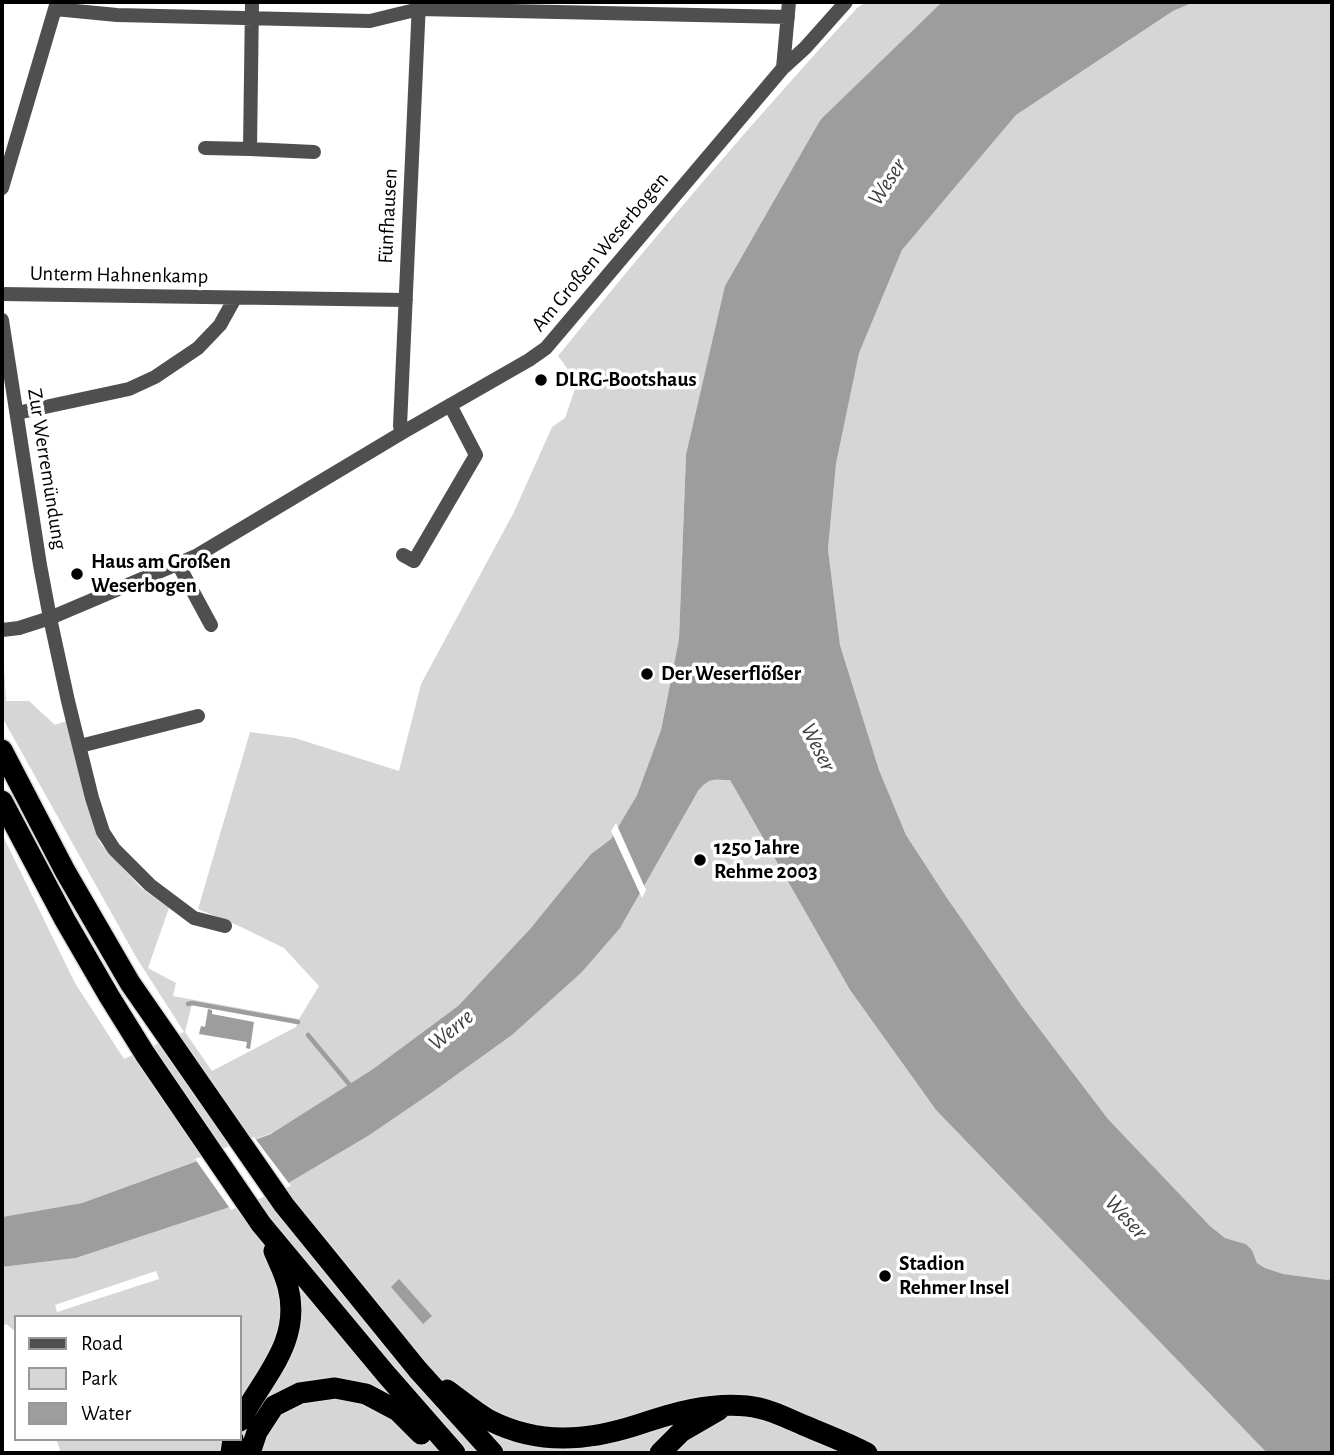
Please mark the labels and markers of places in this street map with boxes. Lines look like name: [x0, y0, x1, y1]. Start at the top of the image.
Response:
place label: DLRG-Bootshaus: [555, 367, 696, 393]
marker: DLRG-Bootshaus: [533, 372, 549, 388]
place label: Haus am Großen Weserbogen: [91, 549, 231, 599]
marker: Haus am Großen Weserbogen: [69, 566, 85, 582]
place label: Der Weserflößer: [661, 661, 801, 687]
marker: Der Weserflößer: [639, 666, 655, 682]
place label: 1250 Jahre Rehme 2003: [714, 835, 817, 885]
marker: 1250 Jahre Rehme 2003: [692, 852, 708, 868]
place label: Stadion Rehmer Insel: [899, 1251, 1010, 1301]
marker: Stadion Rehmer Insel: [877, 1268, 893, 1284]

